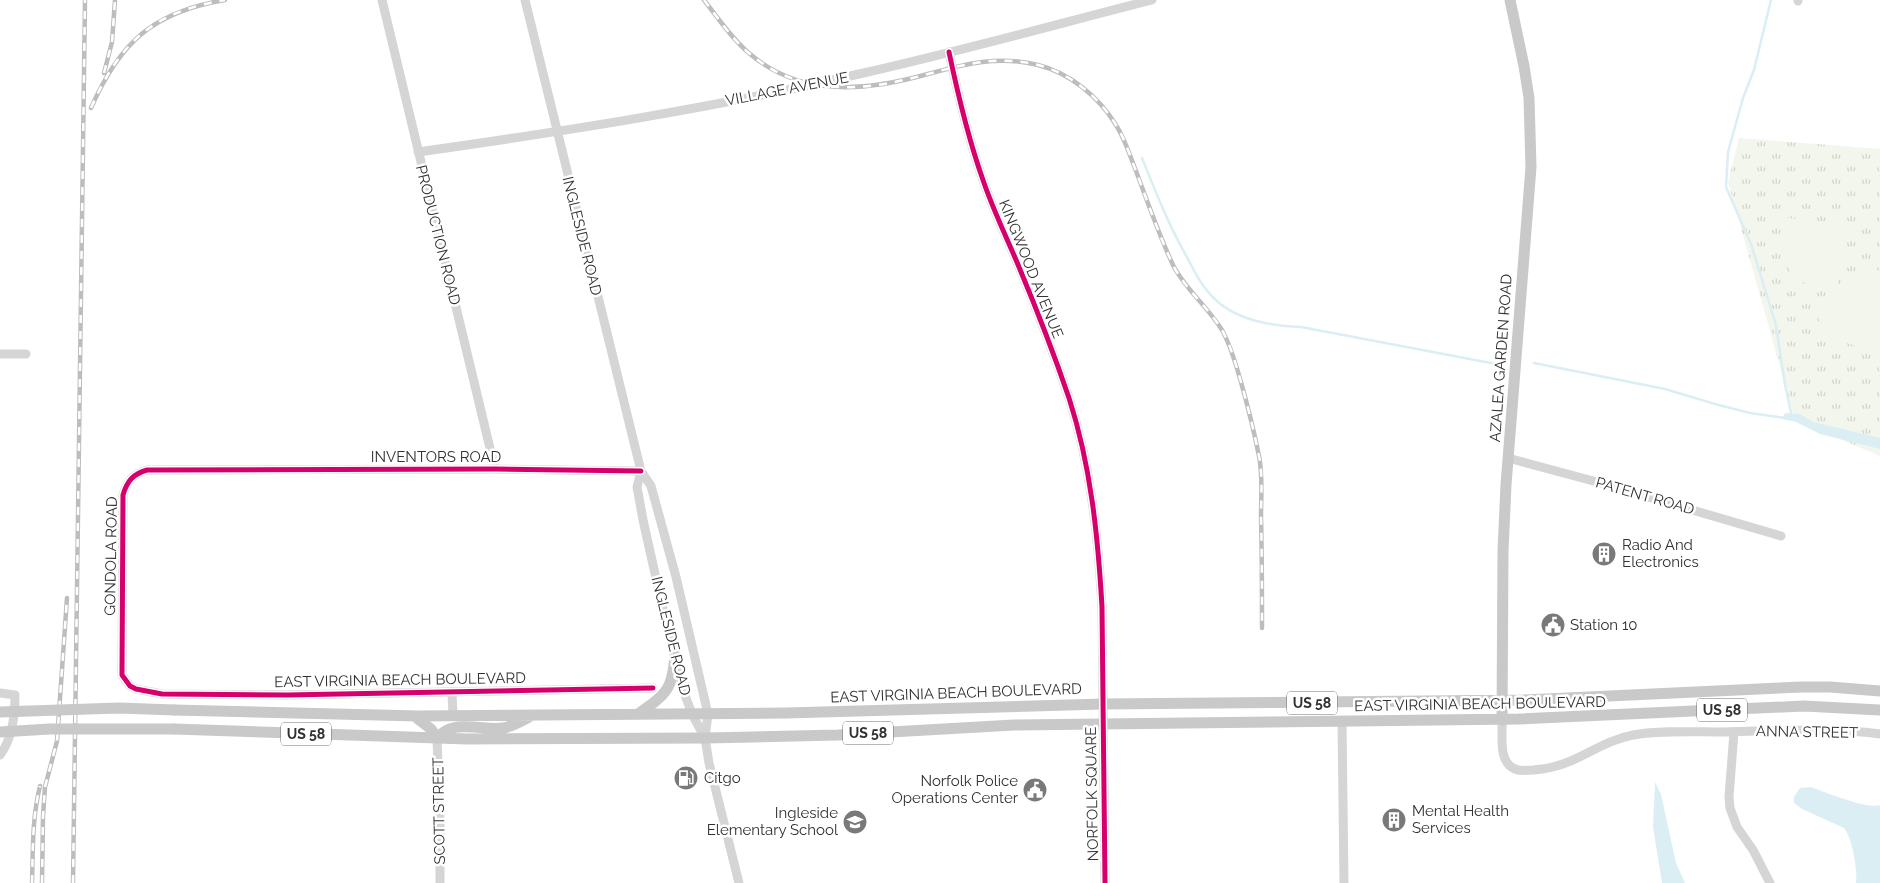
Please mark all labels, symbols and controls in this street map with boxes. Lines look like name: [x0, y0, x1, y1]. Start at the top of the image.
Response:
street label: VILLAGE AVENUE: [724, 68, 850, 110]
street label: PRODUCTION ROAD: [412, 163, 464, 307]
street label: INGLESIDE ROAD: [559, 175, 606, 298]
street label: KINGWOOD AVENUE: [995, 197, 1067, 341]
street label: AZALEA GARDEN ROAD: [1486, 273, 1516, 443]
street label: INVENTORS ROAD: [371, 448, 502, 466]
street label: PATENT ROAD: [1594, 473, 1697, 519]
street label: GONDOLA ROAD: [101, 496, 121, 616]
place label: Radio And Electronics: [1622, 536, 1699, 571]
building icon: Radio And Electronics: [1591, 541, 1617, 567]
street label: INGLESIDE ROAD: [648, 575, 695, 698]
public building icon: Station 10: [1540, 612, 1566, 638]
place label: Station 10: [1570, 616, 1638, 634]
street label: EAST VIRGINIA BEACH BOULEVARD: [274, 669, 526, 691]
street label: EAST VIRGINIA BEACH BOULEVARD: [830, 680, 1082, 706]
road number: US 58: [1287, 691, 1337, 714]
street label: EAST VIRGINIA BEACH BOULEVARD: [1354, 693, 1606, 715]
road number: US 58: [1697, 698, 1747, 722]
road number: US 58: [843, 721, 893, 744]
road number: US 58: [281, 722, 331, 746]
street label: ANNA STREET: [1756, 722, 1858, 742]
street label: NORFOLK SQUARE: [1082, 726, 1102, 862]
street label: SCOTT STREET: [429, 757, 449, 865]
fuel station icon: Citgo: [673, 765, 699, 791]
place label: Citgo: [704, 769, 741, 787]
place label: Norfolk Police Operations Center: [892, 772, 1019, 807]
public building icon: Norfolk Police Operations Center: [1022, 777, 1048, 803]
place label: Mental Health Services: [1412, 802, 1509, 837]
place label: Ingleside Elementary School: [707, 804, 839, 839]
building icon: Mental Health Services: [1381, 807, 1407, 833]
school or university icon: Ingleside Elementary School: [842, 809, 868, 835]

